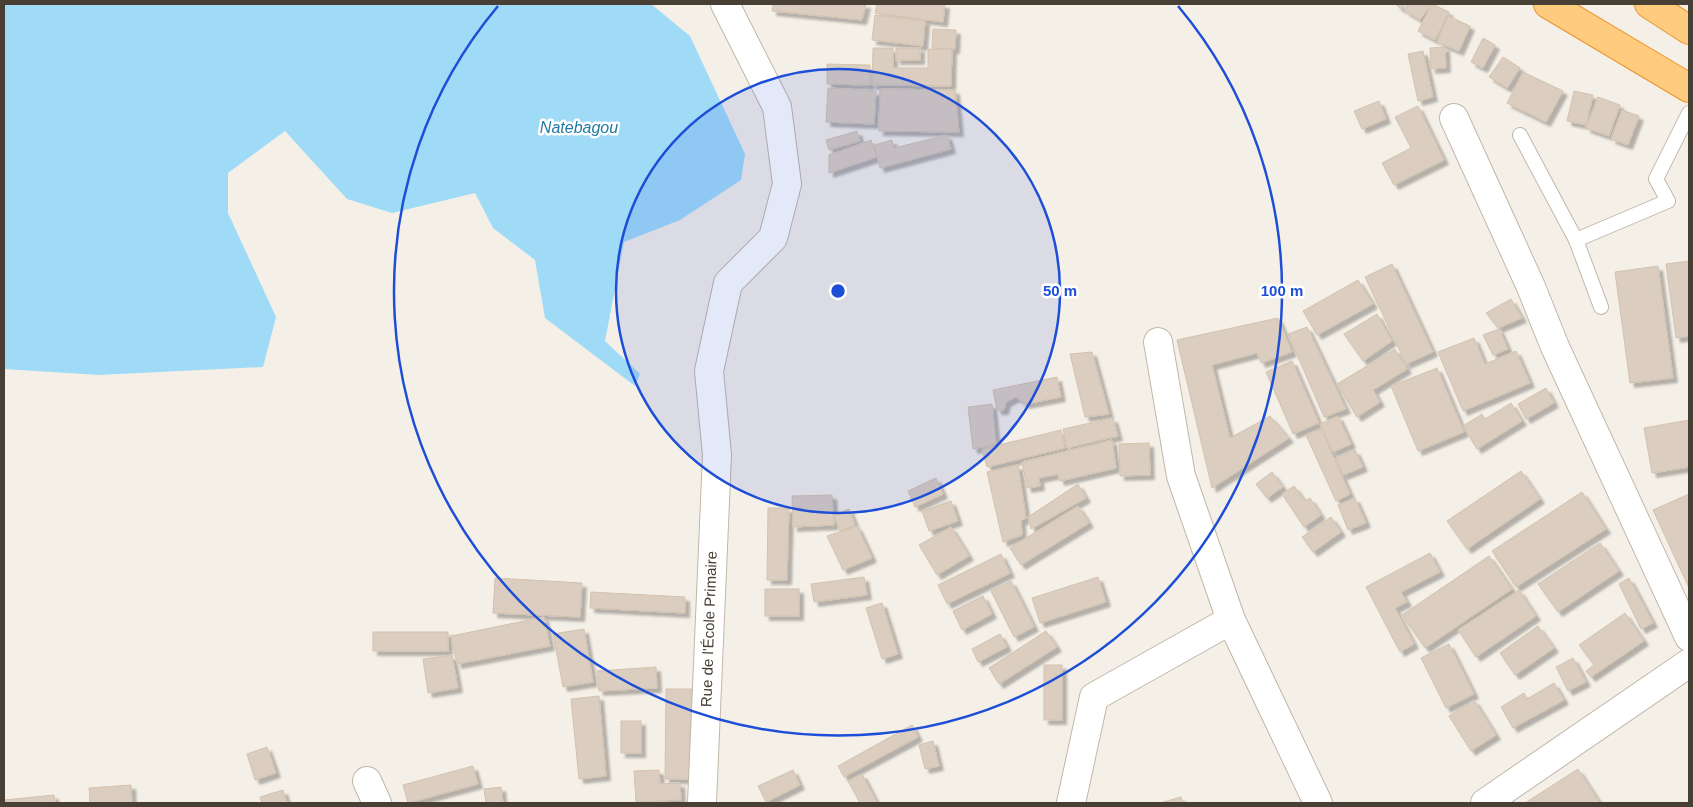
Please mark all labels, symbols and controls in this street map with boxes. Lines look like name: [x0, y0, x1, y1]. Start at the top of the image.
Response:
water label: Natebagou: [540, 119, 618, 136]
centre of rings: [829, 282, 847, 300]
text: 50 m: [1043, 282, 1077, 299]
text: 100 m: [1261, 282, 1303, 299]
street label: Rue de l'École Primaire: [697, 551, 720, 707]

